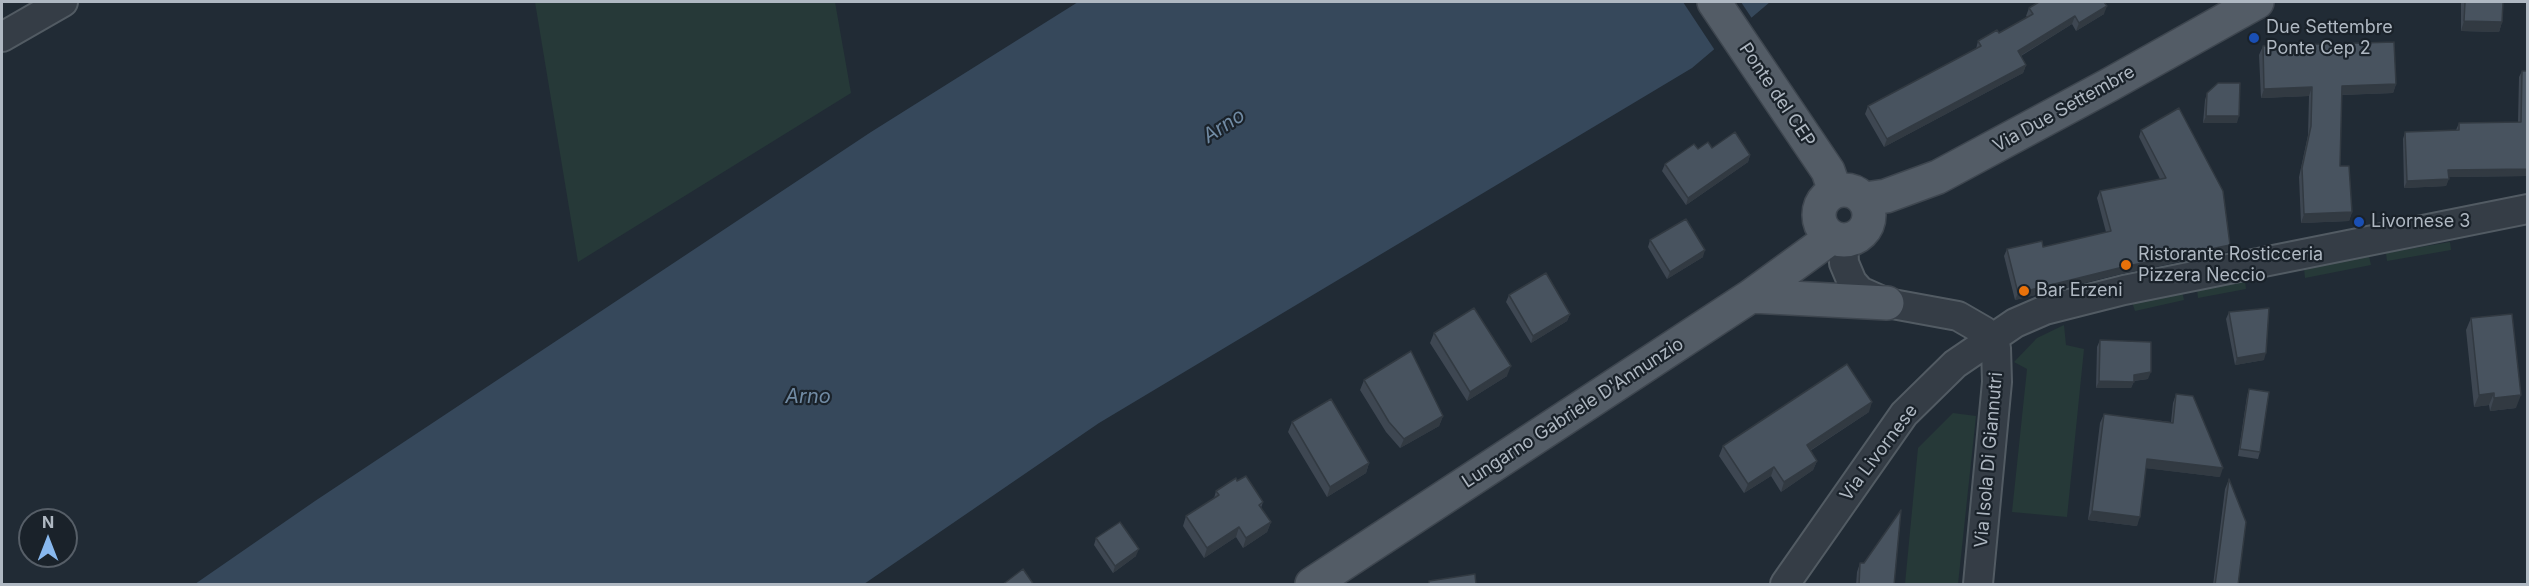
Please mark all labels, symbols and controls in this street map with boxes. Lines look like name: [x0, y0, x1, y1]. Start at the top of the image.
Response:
place label: Due Settembre Ponte Cep 2: [2266, 17, 2393, 60]
marker: Due Settembre Ponte Cep 2: [2247, 31, 2261, 45]
street label: Ponte del CEP: [1734, 39, 1820, 151]
street label: Via Due Settembre: [1989, 61, 2139, 157]
water label: Arno: [1198, 104, 1250, 148]
place label: Livornese 3: [2371, 211, 2470, 233]
marker: Livornese 3: [2352, 215, 2366, 229]
place label: Ristorante Rosticceria Pizzera Neccio: [2138, 244, 2323, 286]
marker: Ristorante Rosticceria Pizzera Neccio: [2119, 258, 2133, 272]
place label: Bar Erzeni: [2036, 280, 2122, 302]
marker: Bar Erzeni: [2017, 284, 2031, 298]
street label: Lungarno Gabriele D'Annunzio: [1458, 333, 1688, 493]
street label: Via Isola Di Giannutri: [1971, 371, 2007, 549]
water label: Arno: [785, 385, 831, 409]
street label: Via Livornese: [1836, 400, 1922, 506]
north arrow: [18, 508, 78, 568]
text: N: [42, 512, 54, 532]

